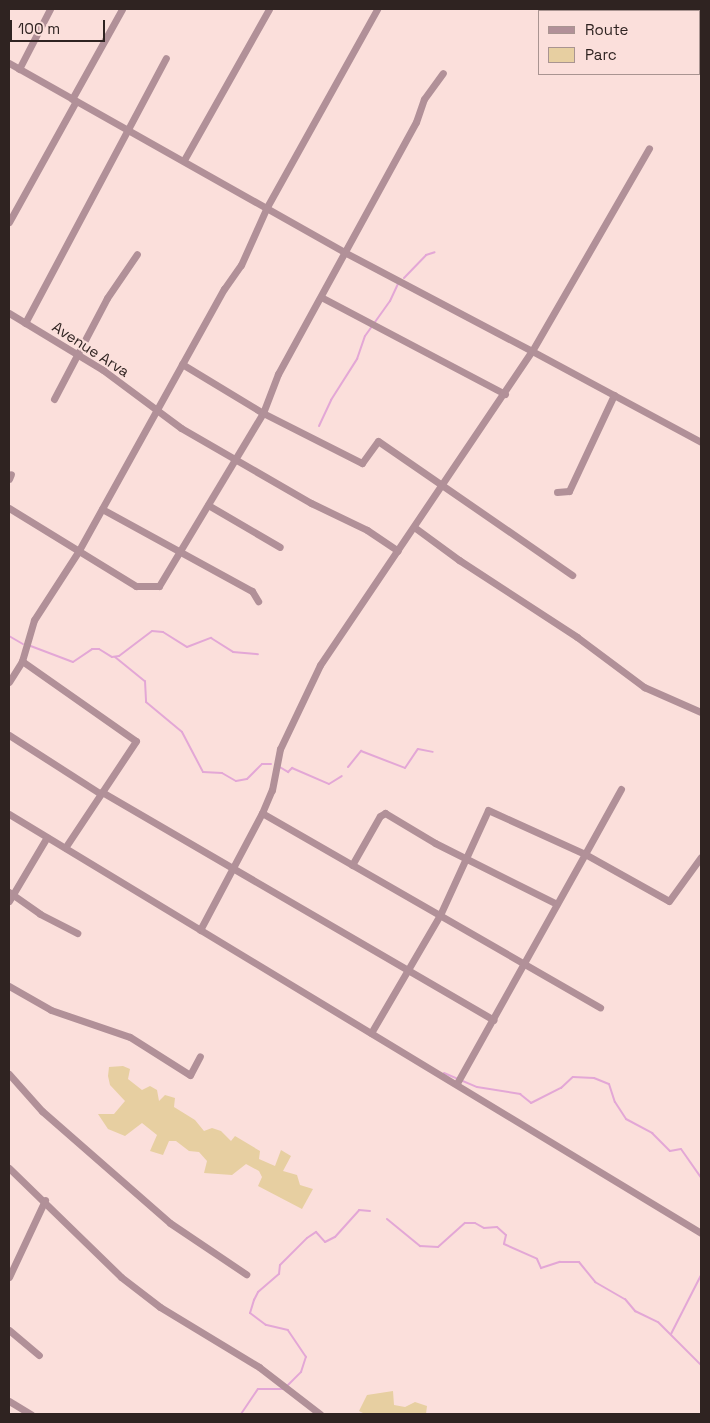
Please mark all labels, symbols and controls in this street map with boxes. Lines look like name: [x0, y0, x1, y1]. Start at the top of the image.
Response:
scale bar: [12, 10, 108, 42]
legend: [538, 10, 700, 75]
text: 100 m: [18, 19, 60, 38]
text: Route: [585, 20, 628, 39]
text: Parc: [585, 45, 617, 64]
street label: Avenue Arva: [49, 317, 133, 381]

